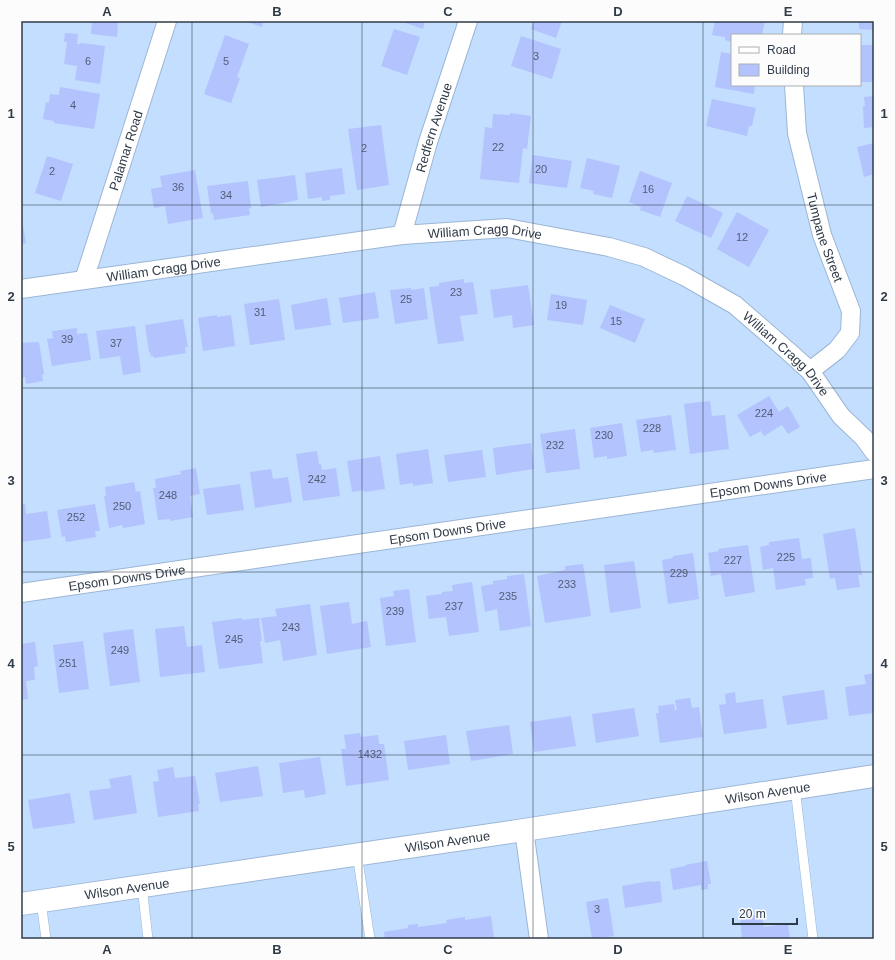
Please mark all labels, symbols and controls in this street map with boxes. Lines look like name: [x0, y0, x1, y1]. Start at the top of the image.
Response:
text: A: [102, 4, 112, 19]
text: B: [272, 4, 282, 19]
text: C: [443, 4, 453, 19]
text: D: [613, 4, 623, 19]
text: E: [784, 4, 793, 19]
legend: [731, 34, 861, 86]
text: Road: [767, 43, 796, 57]
house number: 3: [533, 50, 539, 62]
house number: 6: [85, 55, 91, 67]
house number: 5: [223, 55, 229, 67]
text: Building: [767, 63, 810, 77]
street label: Redfern Avenue: [413, 81, 455, 174]
house number: 4: [70, 99, 76, 111]
text: 1: [7, 106, 15, 121]
text: 1: [880, 106, 888, 121]
street label: Palamar Road: [106, 109, 146, 193]
house number: 22: [492, 141, 504, 153]
house number: 2: [361, 142, 367, 154]
house number: 20: [535, 163, 547, 175]
house number: 2: [49, 165, 55, 177]
house number: 36: [172, 181, 184, 193]
house number: 16: [642, 183, 654, 195]
house number: 34: [220, 189, 232, 201]
street label: Tumpane Street: [804, 191, 846, 284]
street label: William Cragg Drive: [427, 221, 543, 242]
house number: 12: [736, 231, 748, 243]
street label: William Cragg Drive: [106, 254, 222, 285]
house number: 23: [450, 286, 462, 298]
text: 2: [7, 289, 15, 304]
text: 2: [880, 289, 888, 304]
house number: 25: [400, 293, 412, 305]
house number: 19: [555, 299, 567, 311]
house number: 31: [254, 306, 266, 318]
street label: William Cragg Drive: [740, 308, 832, 399]
house number: 15: [610, 315, 622, 327]
house number: 39: [61, 333, 73, 345]
house number: 37: [110, 337, 122, 349]
house number: 224: [755, 407, 773, 419]
house number: 228: [643, 422, 661, 434]
house number: 230: [595, 429, 613, 441]
house number: 232: [546, 439, 564, 451]
street label: Epsom Downs Drive: [709, 469, 828, 501]
text: 3: [7, 473, 15, 488]
house number: 242: [308, 473, 326, 485]
text: 3: [880, 473, 888, 488]
house number: 248: [159, 489, 177, 501]
house number: 250: [113, 500, 131, 512]
house number: 252: [67, 511, 85, 523]
street label: Epsom Downs Drive: [388, 516, 507, 547]
house number: 225: [777, 551, 795, 563]
house number: 227: [724, 554, 742, 566]
street label: Epsom Downs Drive: [68, 562, 186, 594]
house number: 229: [670, 567, 688, 579]
house number: 233: [558, 578, 576, 590]
house number: 235: [499, 590, 517, 602]
house number: 237: [445, 600, 463, 612]
house number: 239: [386, 605, 404, 617]
house number: 243: [282, 621, 300, 633]
house number: 245: [225, 633, 243, 645]
house number: 249: [111, 644, 129, 656]
text: 4: [7, 656, 15, 671]
text: 4: [880, 656, 888, 671]
house number: 251: [59, 657, 77, 669]
house number: 1432: [358, 748, 382, 760]
street label: Wilson Avenue: [724, 779, 811, 807]
street label: Wilson Avenue: [404, 828, 491, 855]
text: 5: [7, 839, 15, 854]
text: 5: [880, 839, 888, 854]
street label: Wilson Avenue: [83, 875, 170, 903]
scale bar: [733, 900, 797, 926]
house number: 3: [594, 903, 600, 915]
text: 20 m: [739, 907, 766, 921]
text: A: [102, 942, 112, 957]
text: B: [272, 942, 282, 957]
text: C: [443, 942, 453, 957]
text: D: [613, 942, 623, 957]
text: E: [784, 942, 793, 957]

